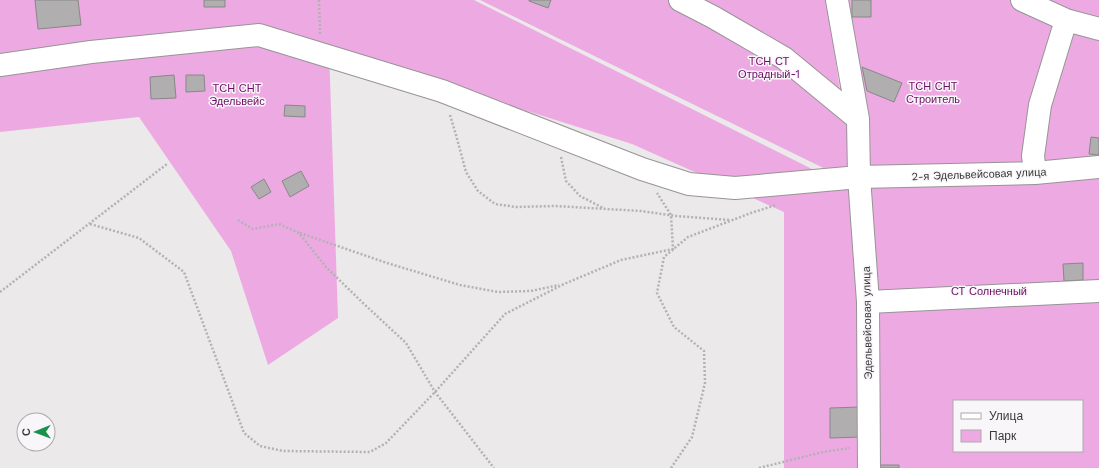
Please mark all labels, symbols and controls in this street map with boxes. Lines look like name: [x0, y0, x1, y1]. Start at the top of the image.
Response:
park label: ТСН СТ Отрадный-1: [738, 55, 800, 81]
park label: ТСН СНТ Строитель: [906, 80, 960, 106]
park label: ТСН СНТ Эдельвейс: [209, 82, 265, 108]
street label: 2-я Эдельвейсовая улица: [911, 166, 1048, 183]
street label: Эдельвейсовая улица: [860, 265, 875, 380]
park label: СТ Солнечный: [951, 285, 1027, 298]
legend: [953, 400, 1083, 452]
text: Улица: [989, 409, 1023, 423]
north arrow: [16, 412, 56, 452]
text: С: [20, 428, 33, 436]
text: Парк: [989, 429, 1017, 443]

